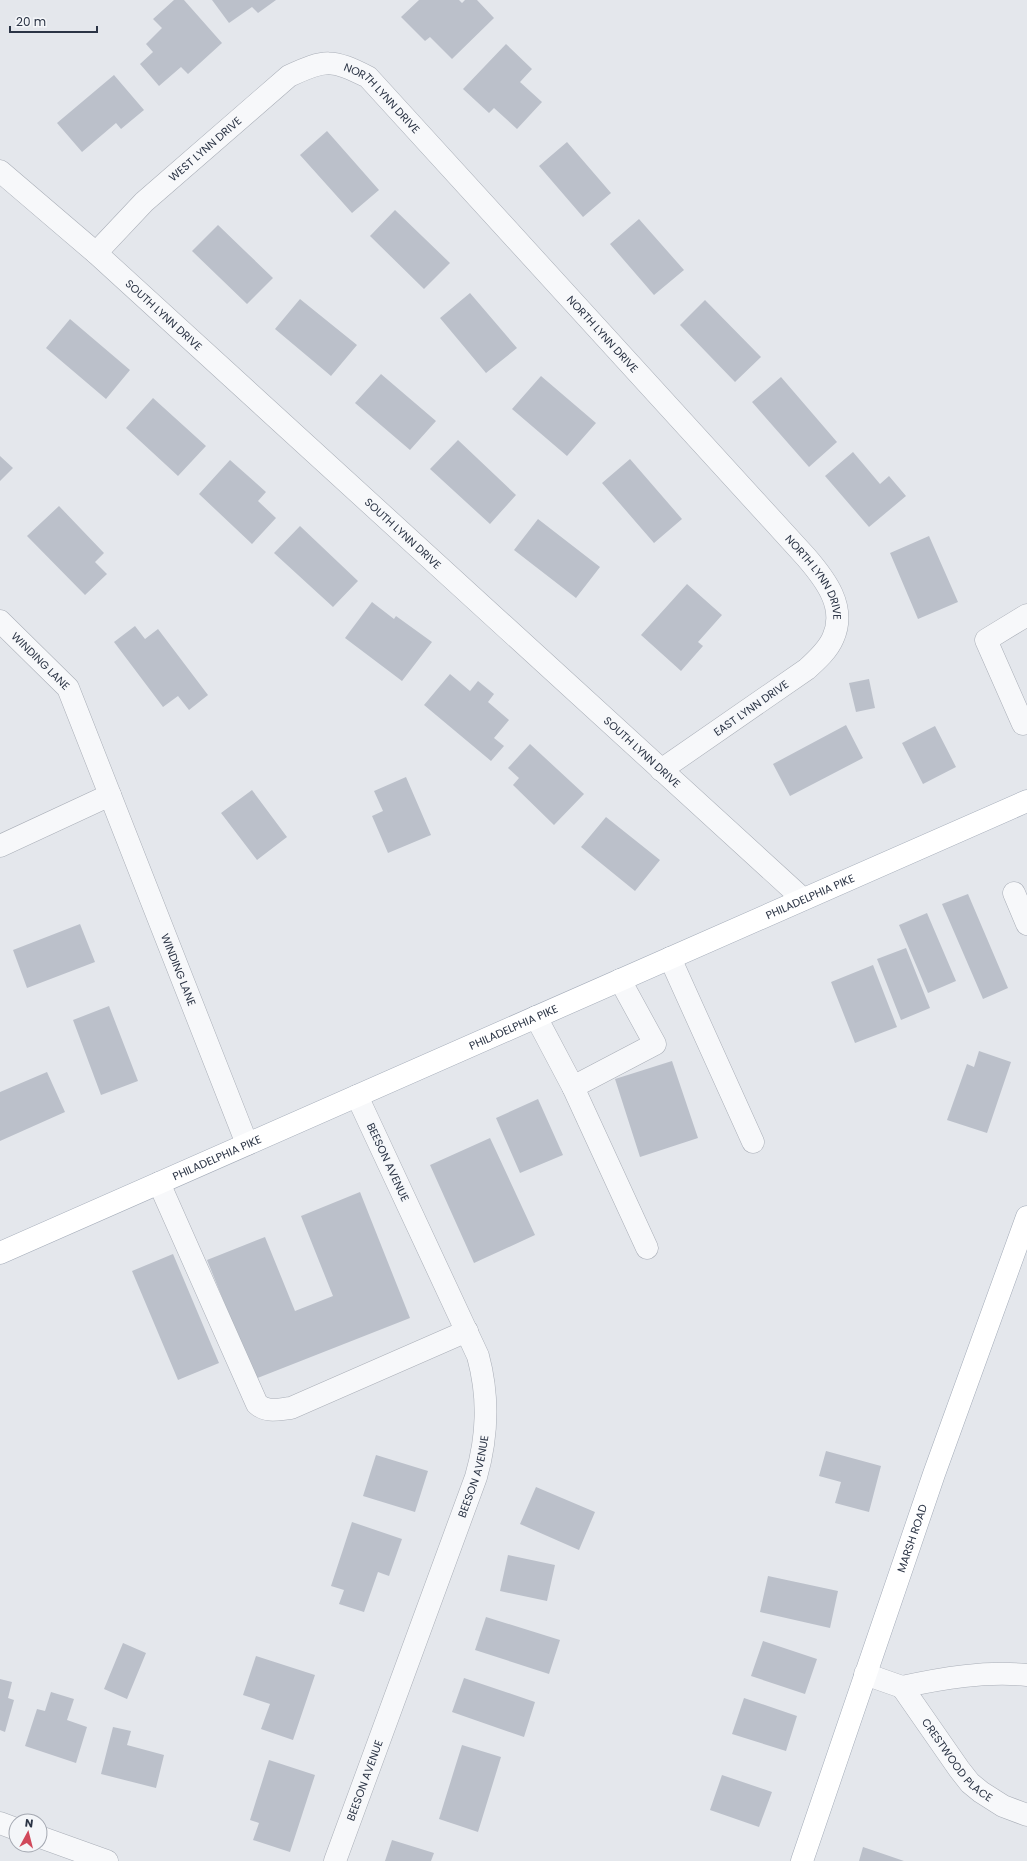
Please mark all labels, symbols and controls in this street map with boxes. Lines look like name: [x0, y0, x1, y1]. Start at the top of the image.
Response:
scale bar: [10, 8, 97, 34]
text: 20 m: [16, 13, 46, 30]
street label: NORTH LYNN DRIVE: [341, 59, 424, 137]
street label: WEST LYNN DRIVE: [165, 113, 245, 185]
street label: SOUTH LYNN DRIVE: [122, 276, 206, 354]
street label: NORTH LYNN DRIVE: [563, 292, 642, 376]
street label: SOUTH LYNN DRIVE: [361, 494, 445, 573]
street label: NORTH LYNN DRIVE: [782, 531, 845, 620]
street label: WINDING LANE: [8, 628, 73, 694]
street label: EAST LYNN DRIVE: [710, 676, 792, 740]
street label: SOUTH LYNN DRIVE: [600, 713, 684, 791]
street label: PHILADELPHIA PIKE: [763, 870, 857, 923]
street label: WINDING LANE: [157, 931, 200, 1008]
street label: PHILADELPHIA PIKE: [467, 1000, 560, 1054]
street label: BEESON AVENUE: [363, 1120, 413, 1204]
street label: PHILADELPHIA PIKE: [170, 1131, 264, 1184]
street label: BEESON AVENUE: [454, 1434, 492, 1520]
street label: MARSH ROAD: [893, 1502, 931, 1575]
street label: CRESTWOOD PLACE: [918, 1715, 996, 1805]
street label: BEESON AVENUE: [342, 1738, 387, 1823]
north arrow: [8, 1813, 48, 1853]
text: N: [24, 1815, 34, 1832]

